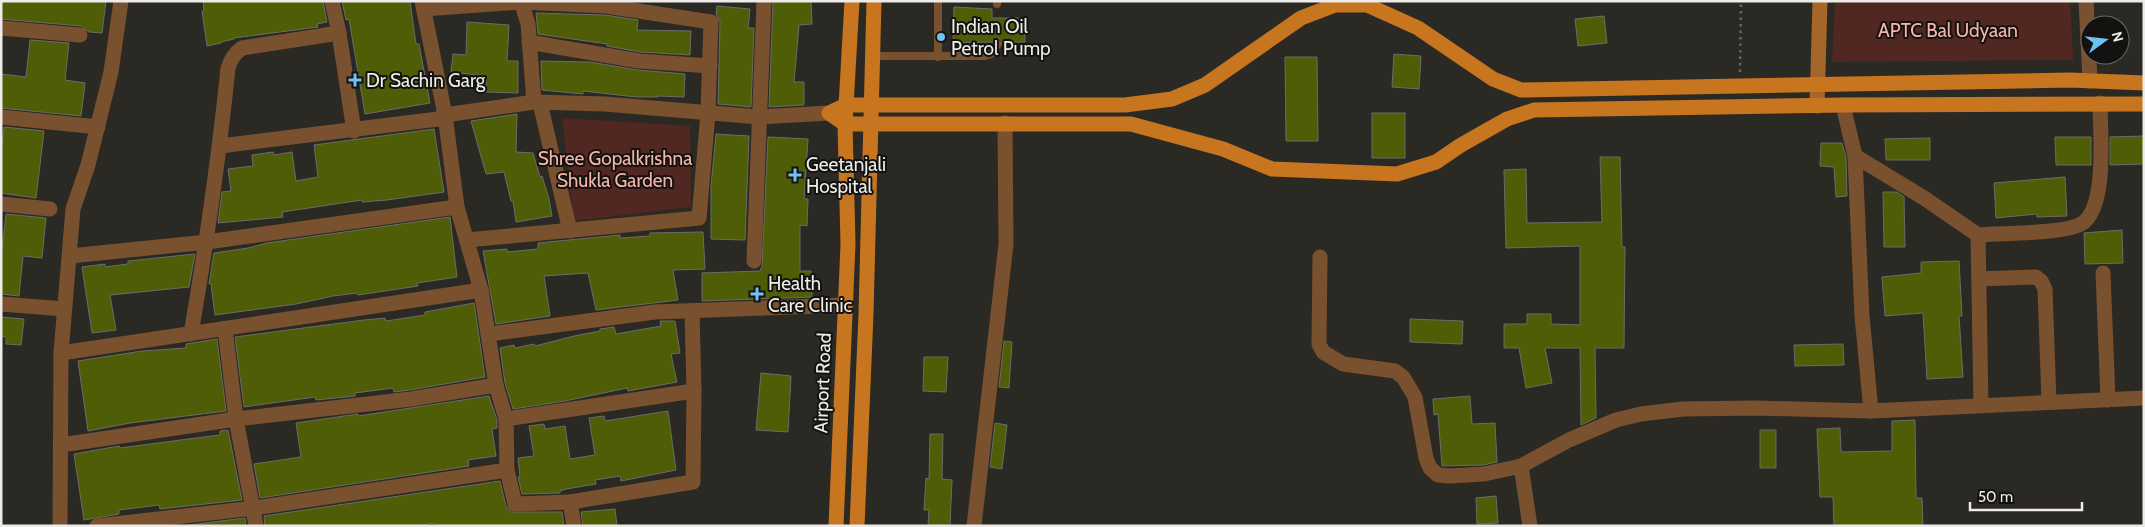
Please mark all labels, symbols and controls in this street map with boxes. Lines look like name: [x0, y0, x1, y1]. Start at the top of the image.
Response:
place label: Indian Oil Petrol Pump: [951, 15, 1051, 60]
north arrow: [2080, 15, 2130, 65]
park label: APTC Bal Udyaan: [1878, 19, 2018, 42]
text: N: [2108, 30, 2128, 44]
marker: Indian Oil Petrol Pump: [935, 31, 947, 43]
place label: Dr Sachin Garg: [366, 69, 486, 92]
marker: Dr Sachin Garg: [348, 73, 362, 87]
park label: Shree Gopalkrishna Shukla Garden: [538, 147, 692, 192]
place label: Geetanjali Hospital: [806, 153, 886, 198]
marker: Geetanjali Hospital: [788, 168, 802, 182]
place label: Health Care Clinic: [768, 272, 852, 317]
marker: Health Care Clinic: [750, 287, 764, 301]
street label: Airport Road: [809, 332, 836, 434]
scale bar: [1970, 480, 2082, 512]
text: 50 m: [1978, 488, 2013, 506]

